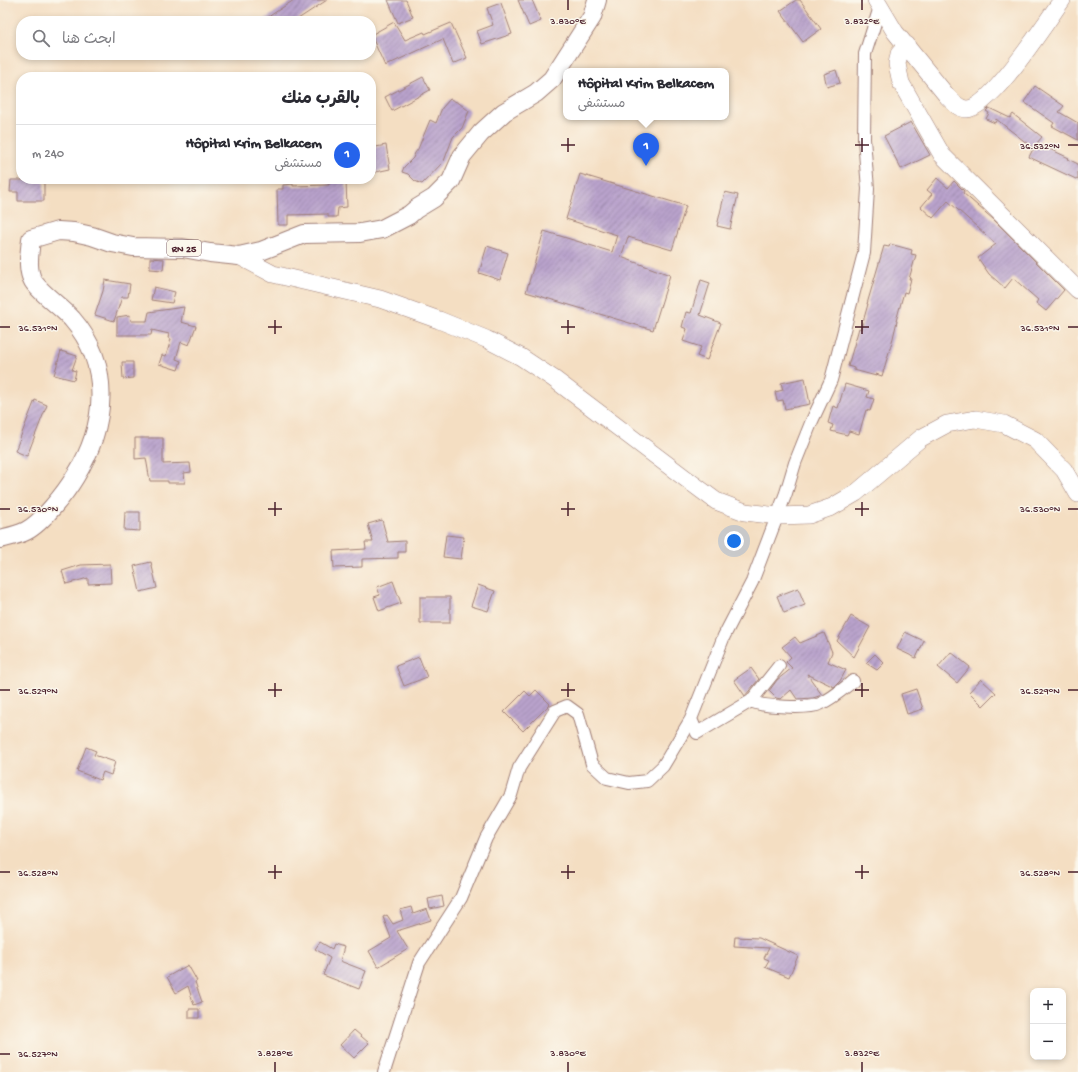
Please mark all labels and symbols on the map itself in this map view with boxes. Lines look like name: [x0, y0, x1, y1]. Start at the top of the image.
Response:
text: 3.830°E: [549, 16, 586, 28]
text: 3.832°E: [844, 16, 880, 28]
pin: 1: [633, 133, 659, 166]
text: 36.532°N: [1019, 141, 1060, 153]
road number: RN 25: [167, 240, 201, 256]
text: 36.531°N: [18, 323, 58, 335]
text: 36.531°N: [1020, 323, 1060, 335]
text: 36.530°N: [17, 504, 59, 516]
text: 36.530°N: [1019, 504, 1061, 516]
your location: [724, 531, 744, 551]
text: 36.529°N: [17, 686, 58, 698]
text: 36.529°N: [1019, 686, 1060, 698]
text: 36.528°N: [17, 868, 59, 880]
text: 36.528°N: [1019, 868, 1061, 880]
text: 3.828°E: [257, 1048, 293, 1060]
text: 3.830°E: [549, 1048, 586, 1060]
text: 3.832°E: [844, 1048, 880, 1060]
text: 36.527°N: [17, 1049, 58, 1061]

